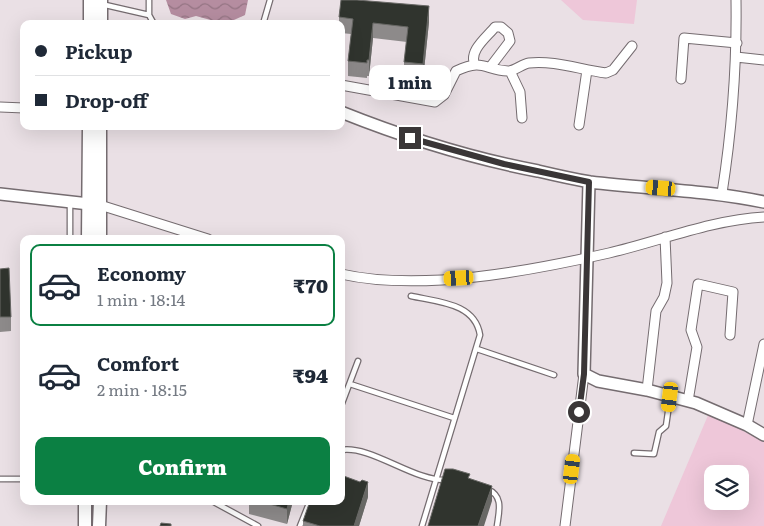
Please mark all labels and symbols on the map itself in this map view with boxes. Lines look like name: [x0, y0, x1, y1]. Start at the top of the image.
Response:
callout: 1 min: [369, 66, 451, 100]
route end: [399, 127, 421, 149]
car: [645, 179, 676, 197]
car: [443, 270, 474, 286]
car: [660, 381, 679, 413]
route start: [568, 401, 590, 423]
car: [562, 453, 581, 485]

